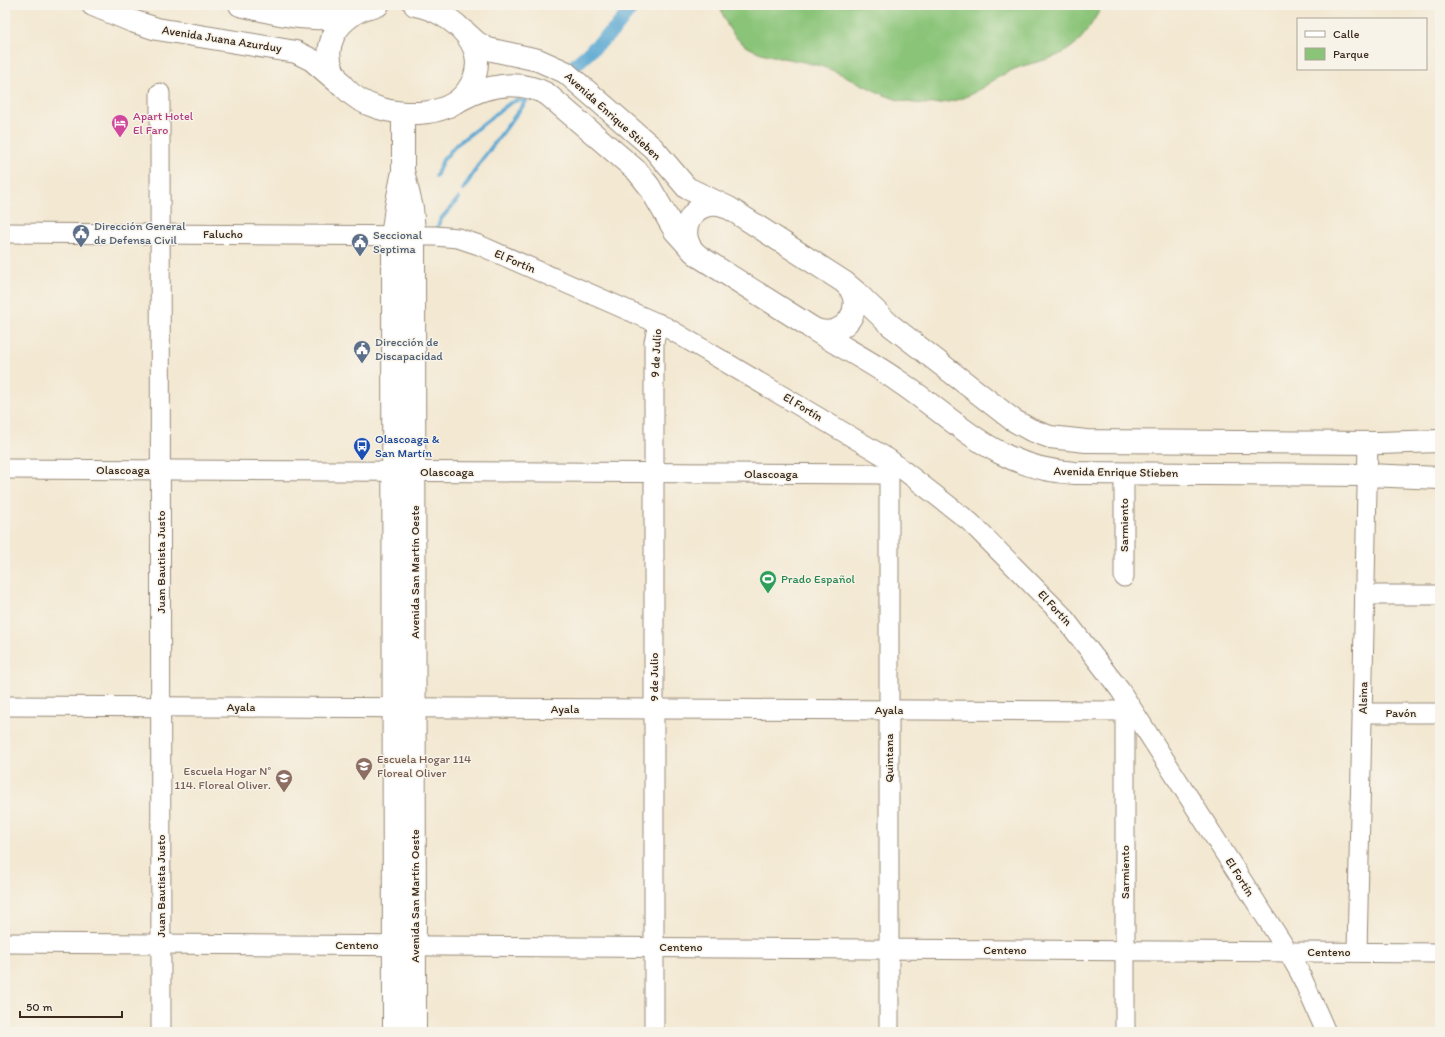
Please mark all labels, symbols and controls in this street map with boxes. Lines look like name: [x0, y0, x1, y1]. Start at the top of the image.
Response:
legend: [1297, 18, 1427, 70]
street label: Avenida Juana Azurduy: [161, 23, 283, 55]
text: Calle: [1333, 27, 1360, 41]
text: Parque: [1333, 47, 1369, 61]
street label: Avenida Enrique Stieben: [562, 69, 664, 163]
place label: Apart Hotel El Faro: [133, 109, 194, 137]
hotel icon: Apart Hotel El Faro: [110, 113, 130, 138]
place label: Dirección General de Defensa Civil: [94, 219, 186, 247]
public building icon: Dirección General de Defensa Civil: [71, 223, 91, 248]
street label: Falucho: [203, 227, 243, 241]
place label: Seccional Septima: [373, 228, 423, 256]
public building icon: Seccional Septima: [350, 232, 370, 257]
street label: El Fortín: [492, 246, 538, 276]
street label: 9 de Julio: [648, 328, 664, 378]
place label: Dirección de Discapacidad: [375, 335, 443, 363]
public building icon: Dirección de Discapacidad: [352, 339, 372, 364]
street label: El Fortín: [781, 390, 825, 424]
place label: Olascoaga & San Martín: [375, 432, 440, 460]
bus stop icon: Olascoaga & San Martín: [352, 436, 372, 461]
street label: Olascoaga: [96, 463, 151, 477]
street label: Avenida Enrique Stieben: [1054, 464, 1179, 480]
street label: Olascoaga: [420, 465, 475, 479]
street label: Olascoaga: [744, 467, 799, 481]
street label: Sarmiento: [1117, 498, 1131, 552]
street label: Avenida San Martín Oeste: [408, 505, 422, 639]
street label: Juan Bautista Justo: [154, 511, 168, 614]
sports icon: Prado Español: [758, 569, 778, 594]
place label: Prado Español: [781, 572, 856, 586]
street label: El Fortín: [1035, 587, 1075, 629]
street label: 9 de Julio: [647, 653, 661, 701]
street label: Alsina: [1356, 682, 1370, 714]
street label: Ayala: [227, 700, 255, 714]
street label: Ayala: [551, 702, 579, 716]
street label: Ayala: [875, 703, 903, 717]
street label: Pavón: [1386, 706, 1417, 720]
street label: Quintana: [882, 733, 896, 782]
place label: Escuela Hogar 114 Floreal Oliver: [377, 752, 471, 780]
school or university icon: Escuela Hogar 114 Floreal Oliver: [354, 756, 374, 781]
place label: Escuela Hogar N° 114. Floreal Oliver.: [175, 764, 271, 792]
school or university icon: Escuela Hogar N° 114. Floreal Oliver.: [274, 768, 294, 793]
street label: Avenida San Martín Oeste: [408, 829, 422, 963]
street label: Juan Bautista Justo: [154, 835, 168, 938]
street label: Sarmiento: [1118, 845, 1132, 899]
street label: El Fortín: [1223, 855, 1258, 899]
street label: Centeno: [335, 938, 379, 952]
street label: Centeno: [659, 940, 703, 954]
street label: Centeno: [983, 943, 1027, 957]
street label: Centeno: [1307, 945, 1351, 959]
scale bar: [20, 993, 122, 1019]
text: 50 m: [26, 1000, 52, 1014]

